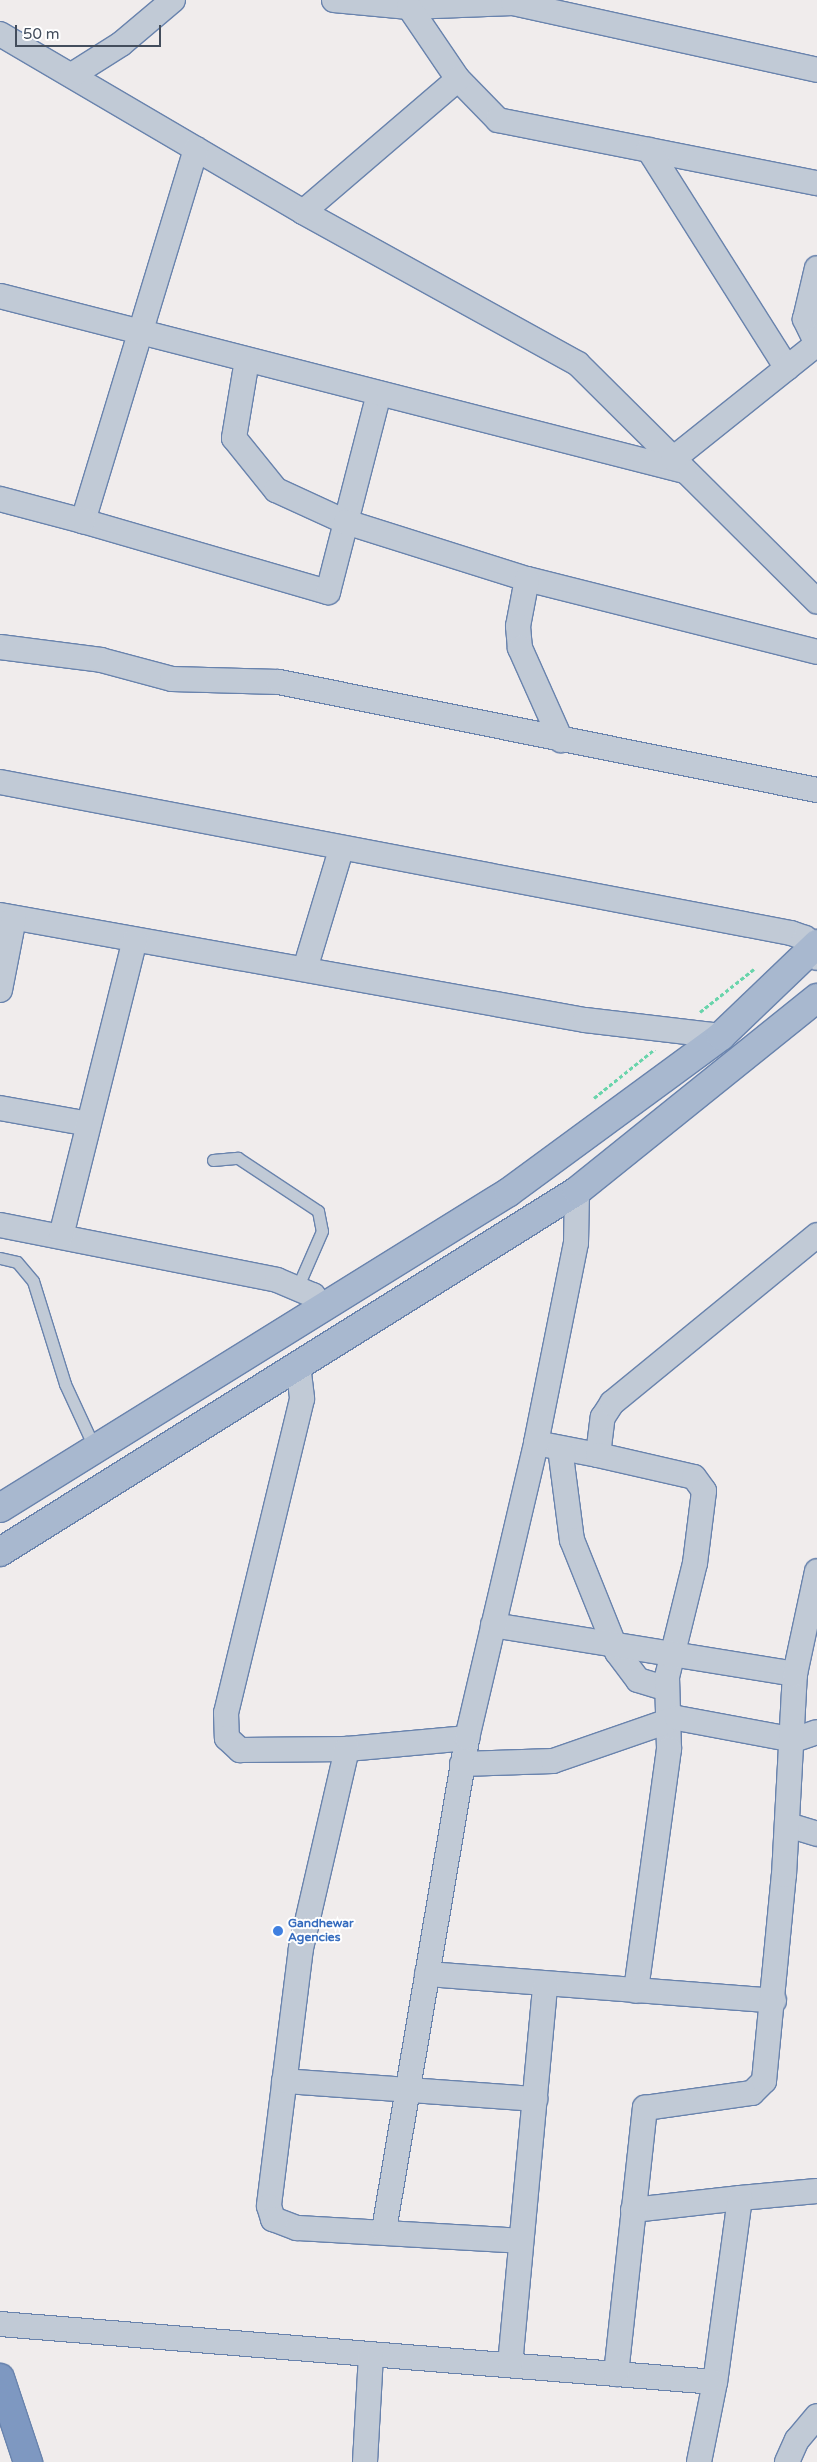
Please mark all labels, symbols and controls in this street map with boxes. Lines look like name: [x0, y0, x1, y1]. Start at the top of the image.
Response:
scale bar: [18, 15, 164, 47]
text: 50 m: [23, 25, 60, 43]
place label: Gandhewar Agencies: [288, 1917, 354, 1945]
marker: Gandhewar Agencies: [272, 1925, 284, 1937]

